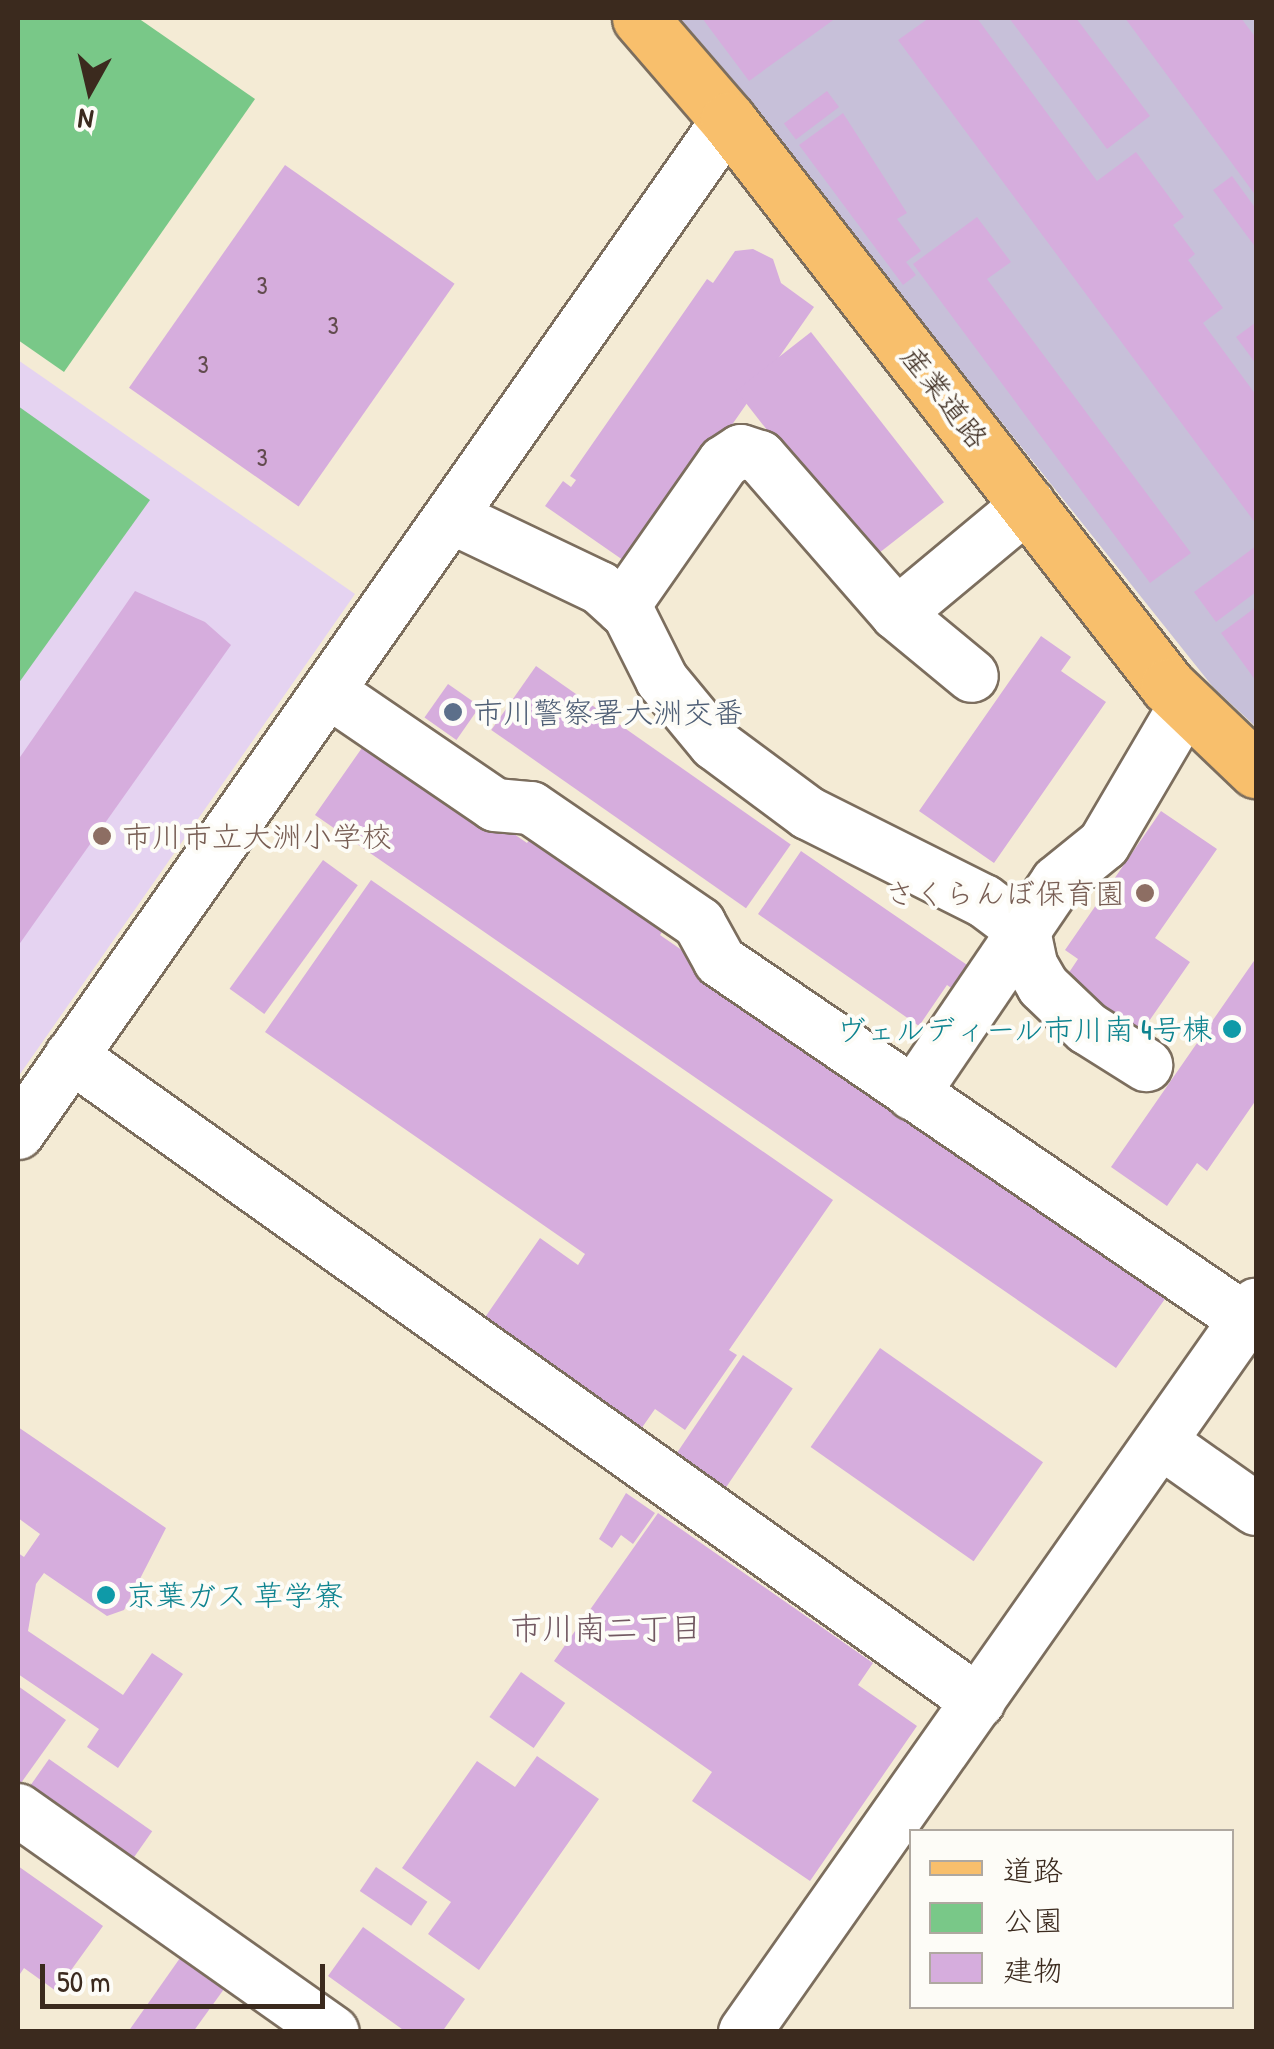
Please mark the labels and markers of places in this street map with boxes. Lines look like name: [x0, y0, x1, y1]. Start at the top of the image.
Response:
place label: 市川警察署大洲交番: [473, 694, 743, 730]
marker: 市川警察署大洲交番: [442, 701, 464, 723]
place label: 市川市立大洲小学校: [122, 818, 392, 854]
marker: 市川市立大洲小学校: [91, 825, 113, 847]
place label: さくらんぼ保育園: [885, 875, 1125, 911]
marker: さくらんぼ保育園: [1134, 882, 1156, 904]
place label: ヴェルディール市川南 4号棟: [834, 1011, 1212, 1047]
marker: ヴェルディール市川南 4号棟: [1221, 1018, 1243, 1040]
place label: 京葉ガス 草学寮: [126, 1577, 343, 1613]
marker: 京葉ガス 草学寮: [95, 1584, 117, 1606]

